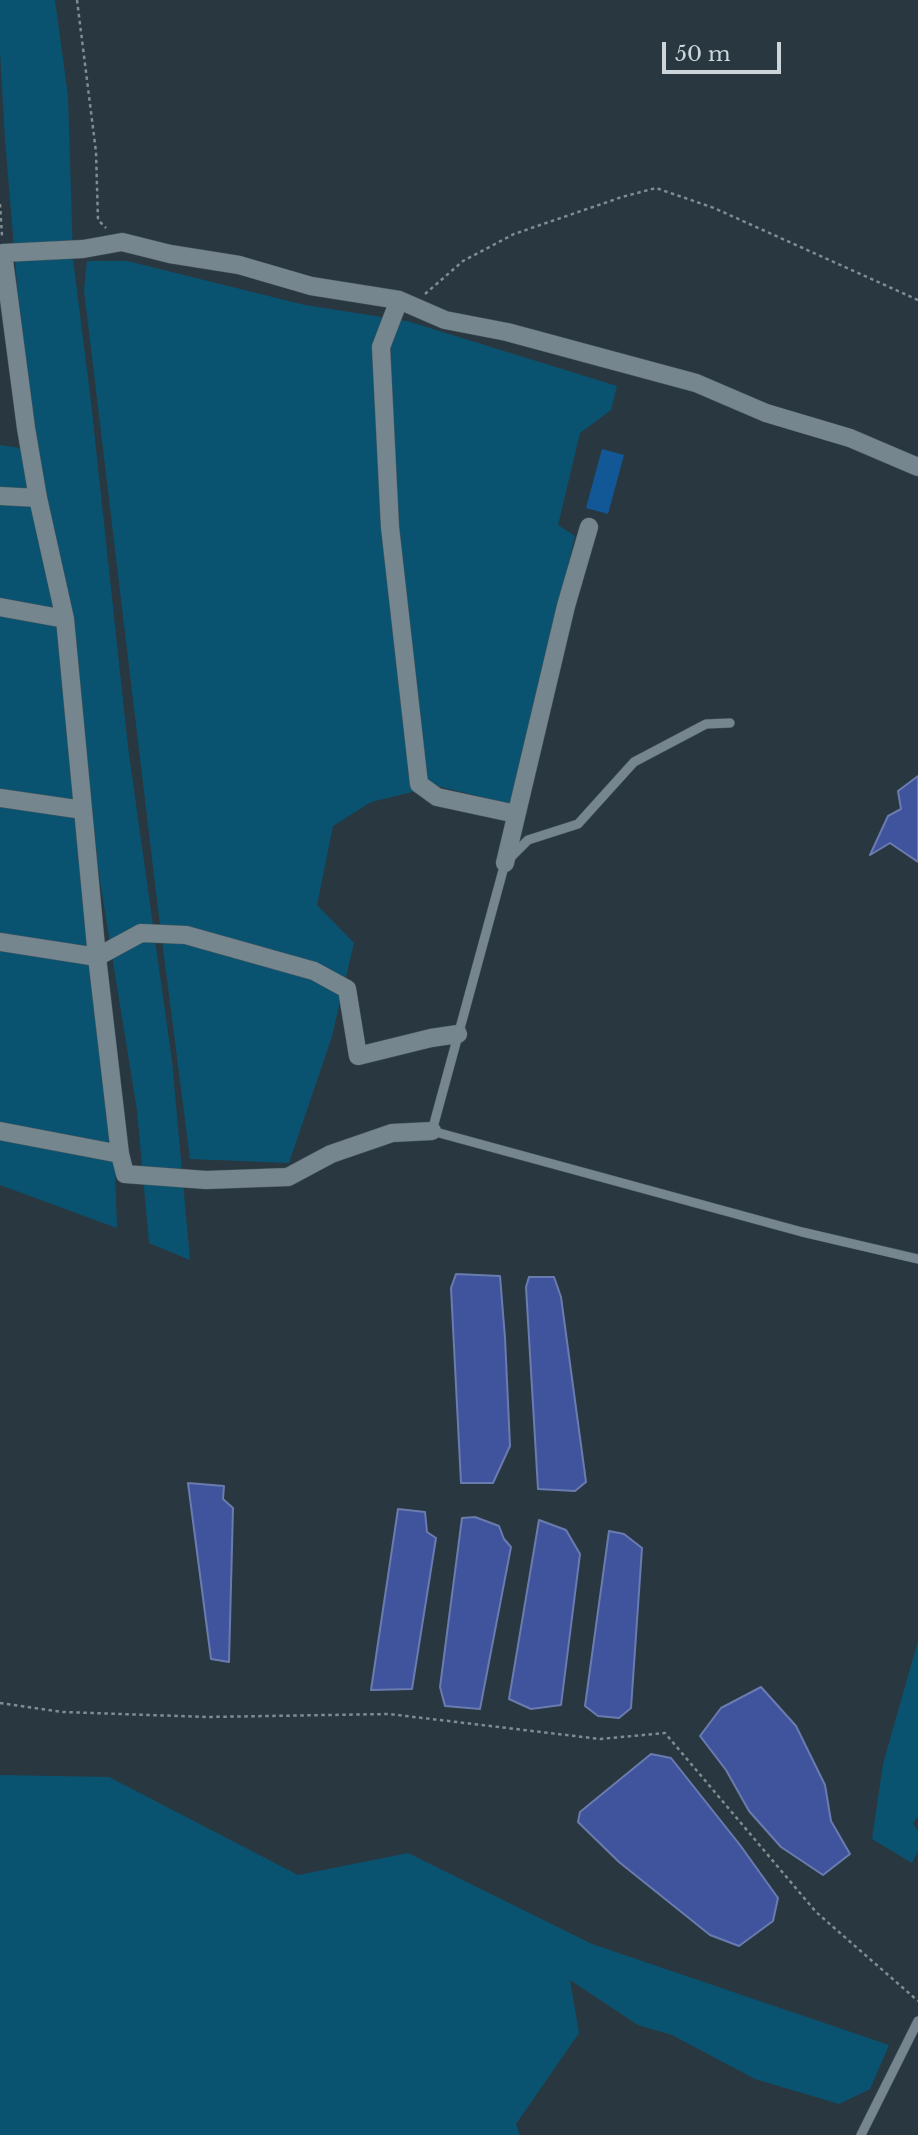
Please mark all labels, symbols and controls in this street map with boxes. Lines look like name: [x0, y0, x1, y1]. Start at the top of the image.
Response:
scale bar: [666, 28, 785, 72]
text: 50 m: [675, 41, 730, 67]

